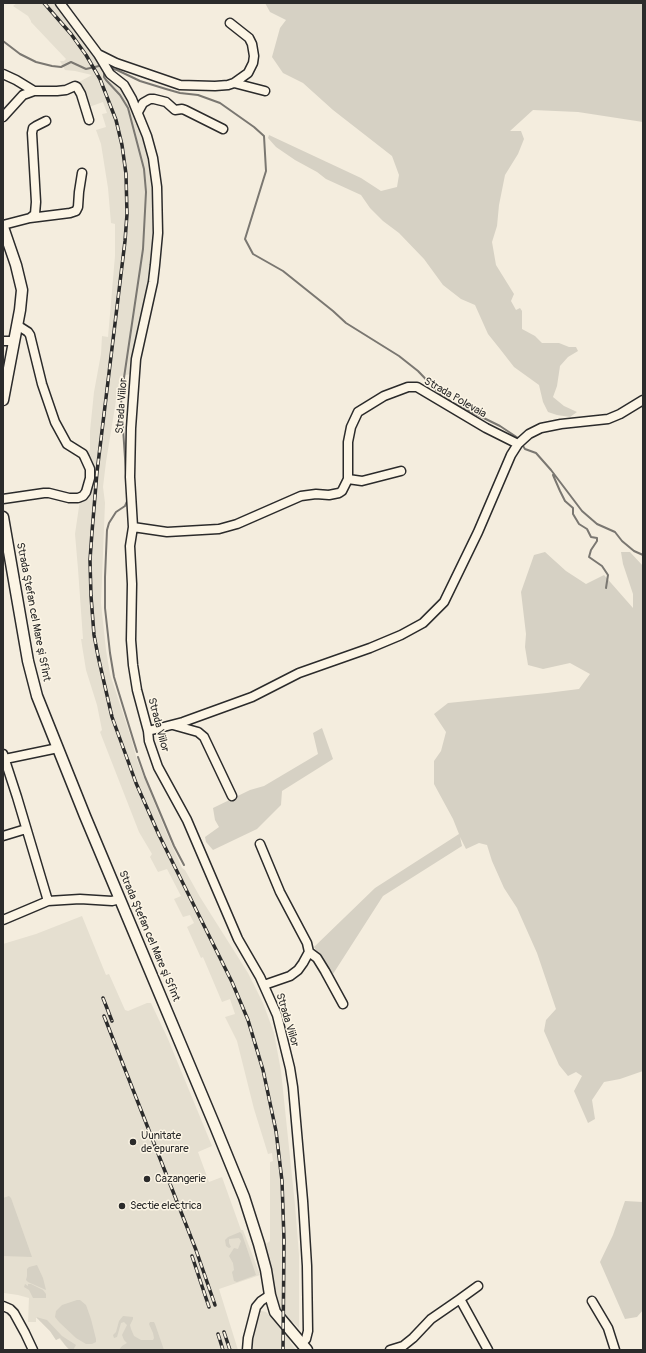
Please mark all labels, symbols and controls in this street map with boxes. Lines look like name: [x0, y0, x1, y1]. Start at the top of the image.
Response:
street label: Strada Polevaia: [421, 375, 489, 421]
street label: Strada Viilor: [113, 378, 131, 434]
street label: Strada Ştefan cel Mare şi Sfînt: [13, 542, 53, 682]
street label: Strada Viilor: [144, 696, 172, 754]
street label: Strada Ştefan cel Mare şi Sfînt: [115, 869, 183, 1003]
street label: Strada Viilor: [273, 991, 301, 1049]
place label: Uunitate de epurare: [141, 1129, 189, 1155]
marker: Uunitate de epurare: [128, 1137, 138, 1147]
place label: Cazangerie: [155, 1172, 206, 1186]
marker: Cazangerie: [142, 1174, 152, 1184]
place label: Sectie electrica: [130, 1199, 202, 1213]
marker: Sectie electrica: [117, 1201, 127, 1211]

